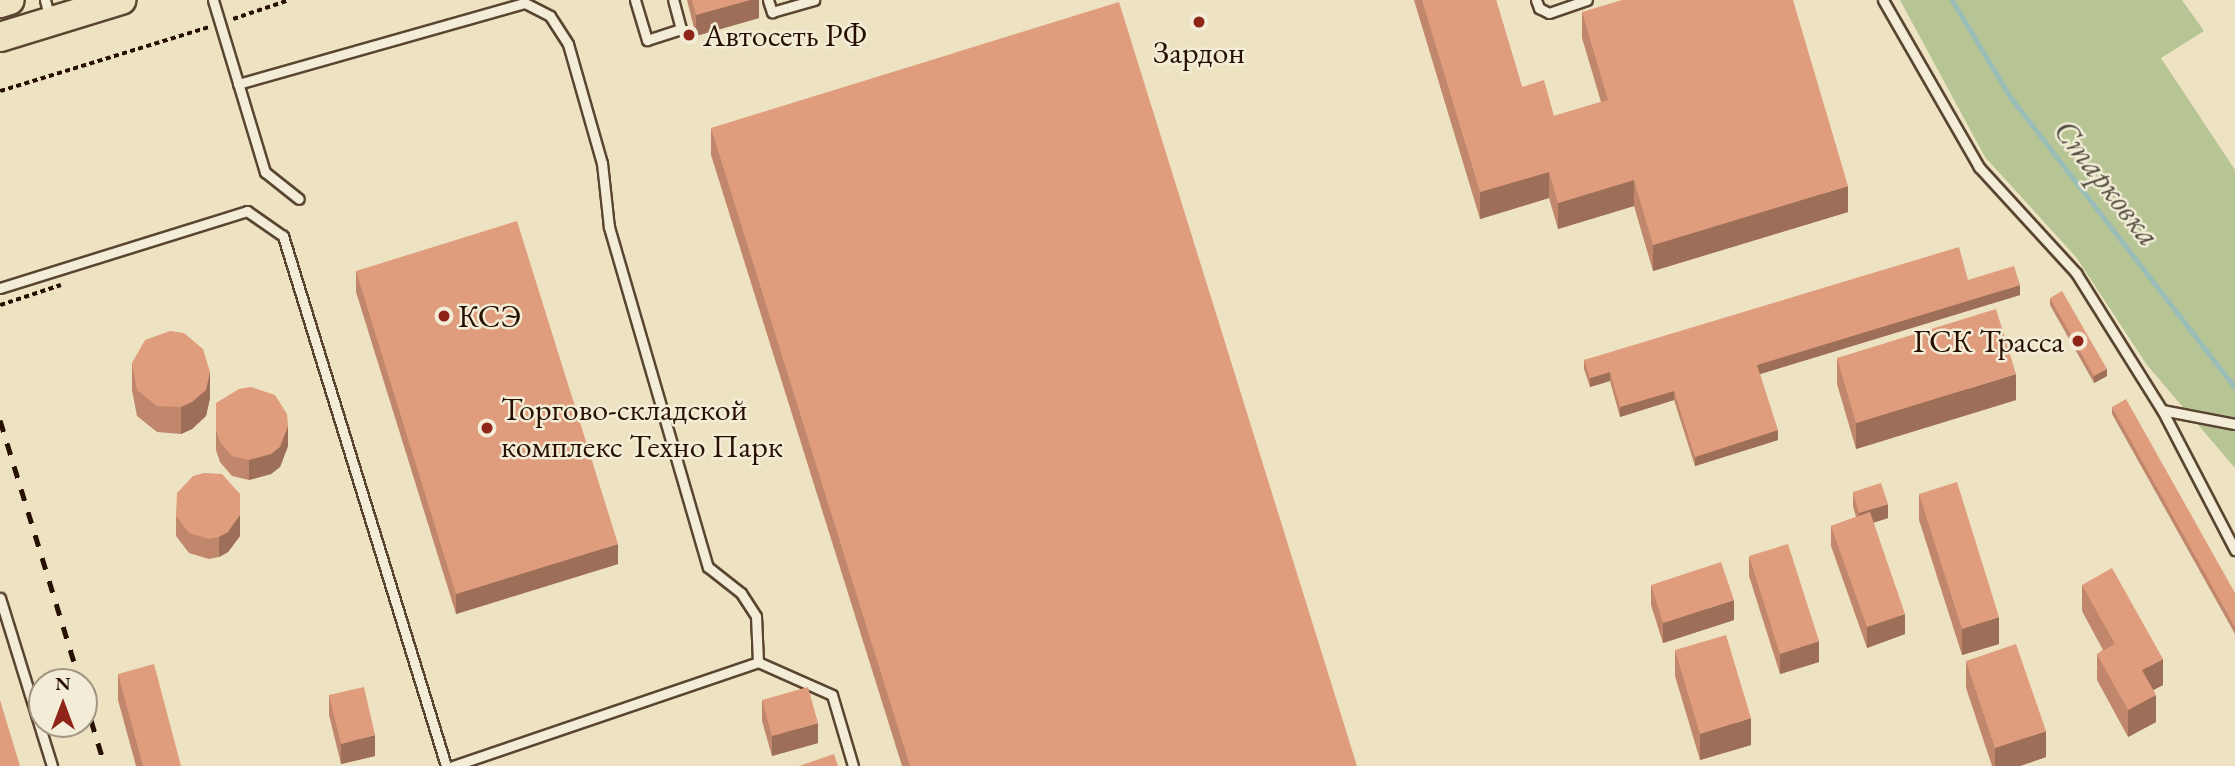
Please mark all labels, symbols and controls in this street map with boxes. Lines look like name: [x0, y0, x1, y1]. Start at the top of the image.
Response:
marker: Зардон: [1191, 14, 1207, 30]
place label: Автосеть РФ: [703, 16, 867, 54]
marker: Автосеть РФ: [681, 27, 697, 43]
place label: Зардон: [1153, 33, 1245, 71]
water label: Старковка: [2045, 112, 2169, 254]
place label: КСЭ: [458, 297, 521, 335]
marker: КСЭ: [436, 308, 452, 324]
place label: ГСК Трасса: [1913, 322, 2064, 360]
marker: ГСК Трасса: [2070, 333, 2086, 349]
place label: Торгово-складской комплекс Техно Парк: [501, 391, 783, 466]
marker: Торгово-складской комплекс Техно Парк: [479, 420, 495, 436]
north arrow: [28, 668, 98, 738]
text: N: [55, 671, 71, 696]

